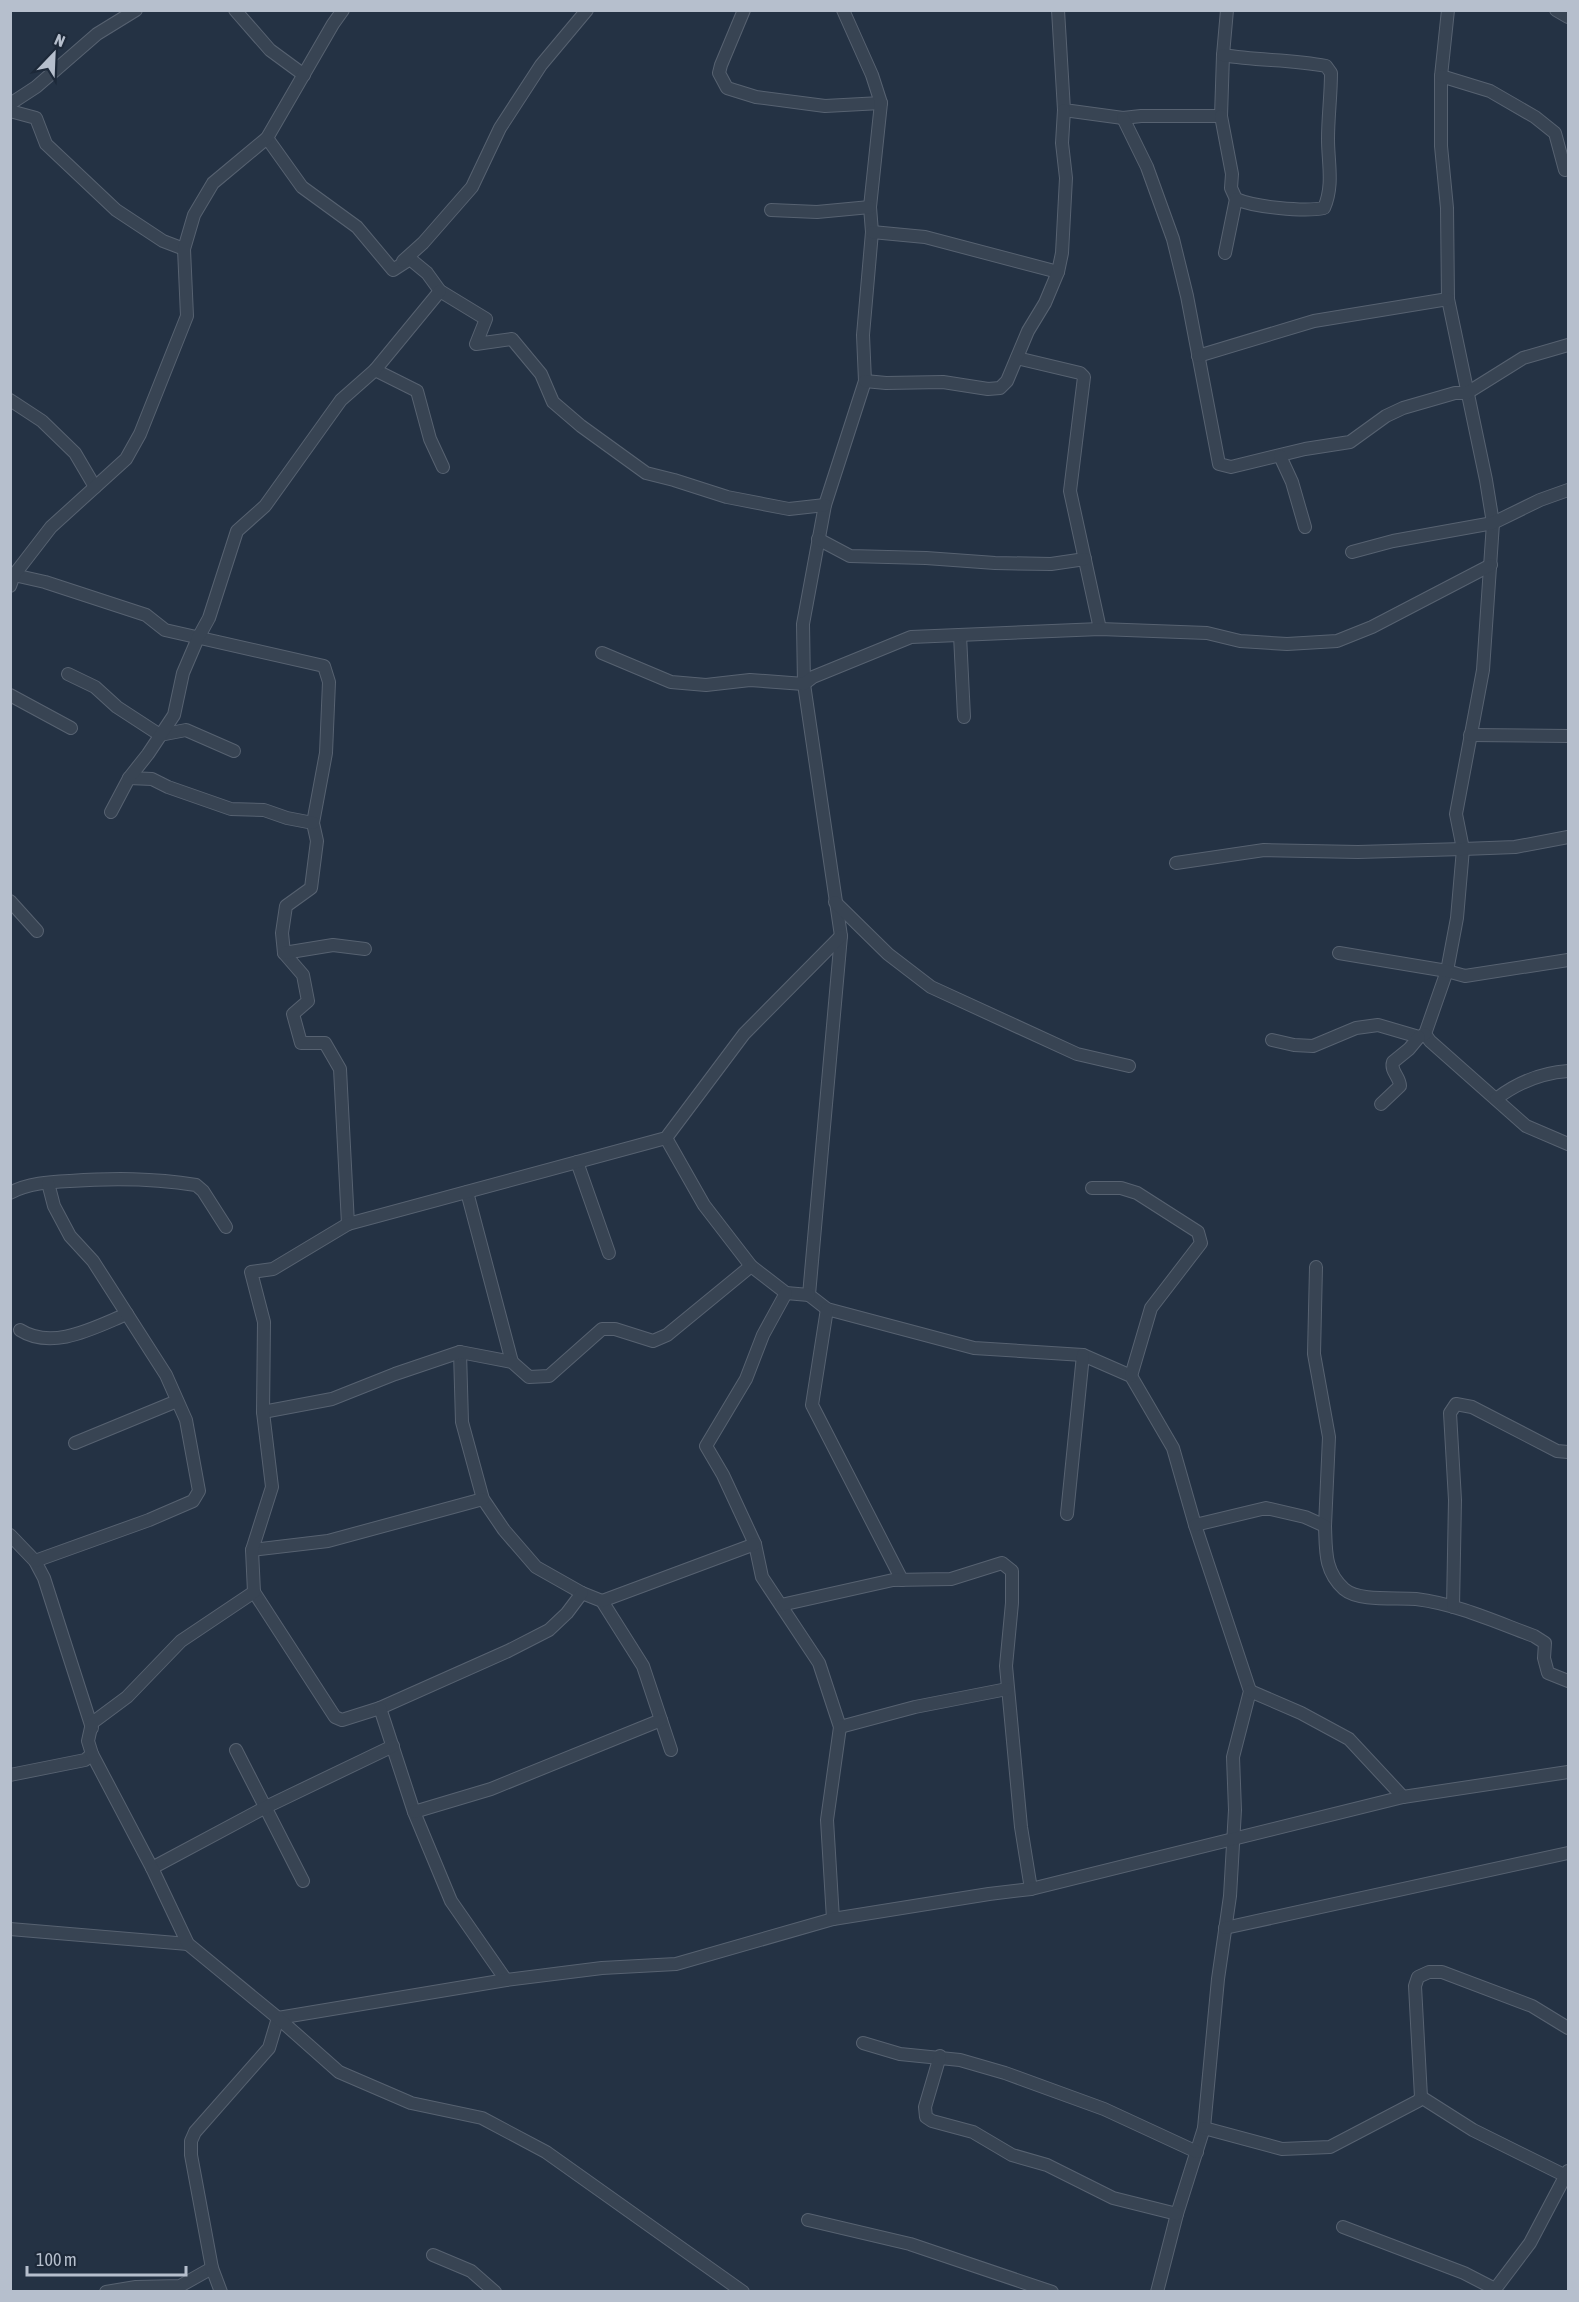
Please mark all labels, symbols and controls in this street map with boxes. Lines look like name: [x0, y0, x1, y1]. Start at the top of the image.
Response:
north arrow: [24, 24, 84, 84]
text: N: [52, 30, 68, 50]
scale bar: [27, 2239, 186, 2277]
text: 100 m: [36, 2249, 77, 2270]

